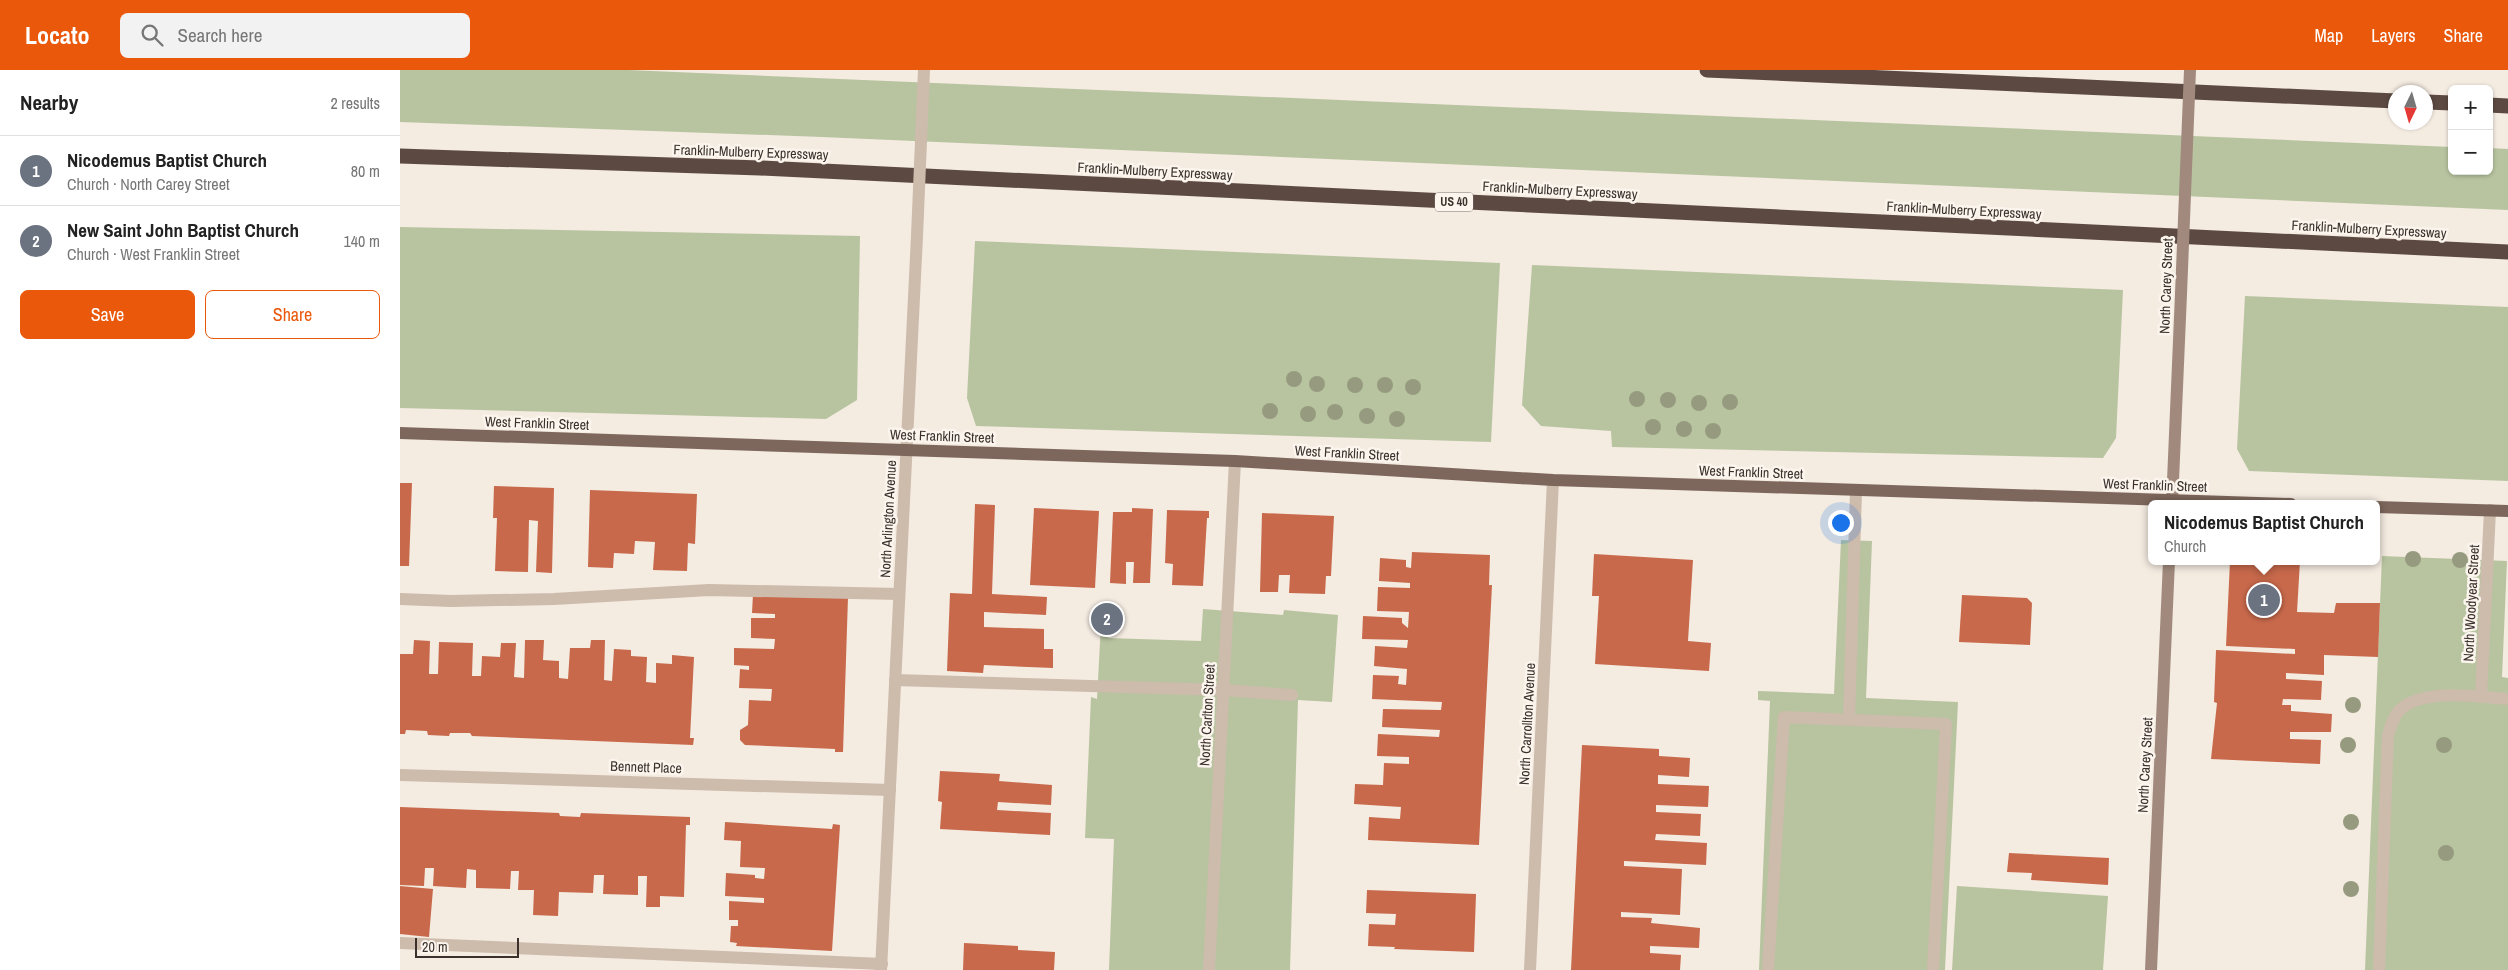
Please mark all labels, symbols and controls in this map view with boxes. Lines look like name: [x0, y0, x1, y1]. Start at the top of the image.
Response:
search box: [120, 13, 470, 58]
text: Locato: [25, 19, 90, 51]
icon: search: [138, 21, 166, 49]
text: Search here: [178, 22, 262, 48]
text: Map: [2315, 23, 2343, 48]
text: Layers: [2371, 23, 2416, 48]
text: Share: [2444, 23, 2483, 48]
north arrow: [2388, 85, 2433, 130]
map controls: [2448, 85, 2493, 175]
button: +: [2448, 85, 2493, 130]
text: Nearby: [20, 88, 78, 117]
text: 2 results: [330, 92, 380, 114]
button: −: [2448, 130, 2493, 175]
street label: Franklin-Mulberry Expressway: [673, 140, 829, 164]
text: Nicodemus Baptist Church: [67, 147, 267, 173]
street label: Franklin-Mulberry Expressway: [1077, 158, 1233, 184]
text: 1: [32, 160, 40, 182]
text: 80 m: [351, 160, 380, 182]
text: Church · North Carey Street: [67, 173, 230, 195]
street label: Franklin-Mulberry Expressway: [1482, 177, 1638, 203]
road number: US 40: [1435, 192, 1473, 212]
street label: Franklin-Mulberry Expressway: [1886, 197, 2042, 223]
street label: Franklin-Mulberry Expressway: [2291, 216, 2447, 242]
text: New Saint John Baptist Church: [67, 217, 299, 243]
text: 2: [32, 230, 40, 252]
text: 140 m: [344, 230, 380, 252]
street label: North Carey Street: [2155, 238, 2177, 334]
text: Church · West Franklin Street: [67, 243, 240, 265]
button: Save: [20, 290, 195, 339]
button: Share: [205, 290, 380, 339]
street label: West Franklin Street: [484, 412, 590, 434]
street label: West Franklin Street: [889, 425, 995, 447]
street label: West Franklin Street: [1294, 441, 1400, 465]
street label: North Arlington Avenue: [876, 460, 900, 578]
street label: West Franklin Street: [1698, 461, 1804, 483]
street label: West Franklin Street: [2102, 474, 2208, 496]
popup: [2148, 500, 2380, 565]
text: Nicodemus Baptist Church: [2164, 509, 2364, 535]
your location: [1828, 510, 1854, 536]
text: Church: [2164, 535, 2206, 557]
street label: North Woodyear Street: [2459, 544, 2483, 662]
pin: 1: [2248, 581, 2280, 619]
pin: 2: [1091, 600, 1123, 638]
street label: North Carrollton Avenue: [1515, 662, 1539, 786]
street label: North Carlton Street: [1195, 664, 1219, 766]
street label: North Carey Street: [2134, 717, 2156, 813]
street label: Bennett Place: [610, 757, 682, 777]
scale bar: [415, 935, 519, 958]
text: 20 m: [422, 938, 448, 956]

